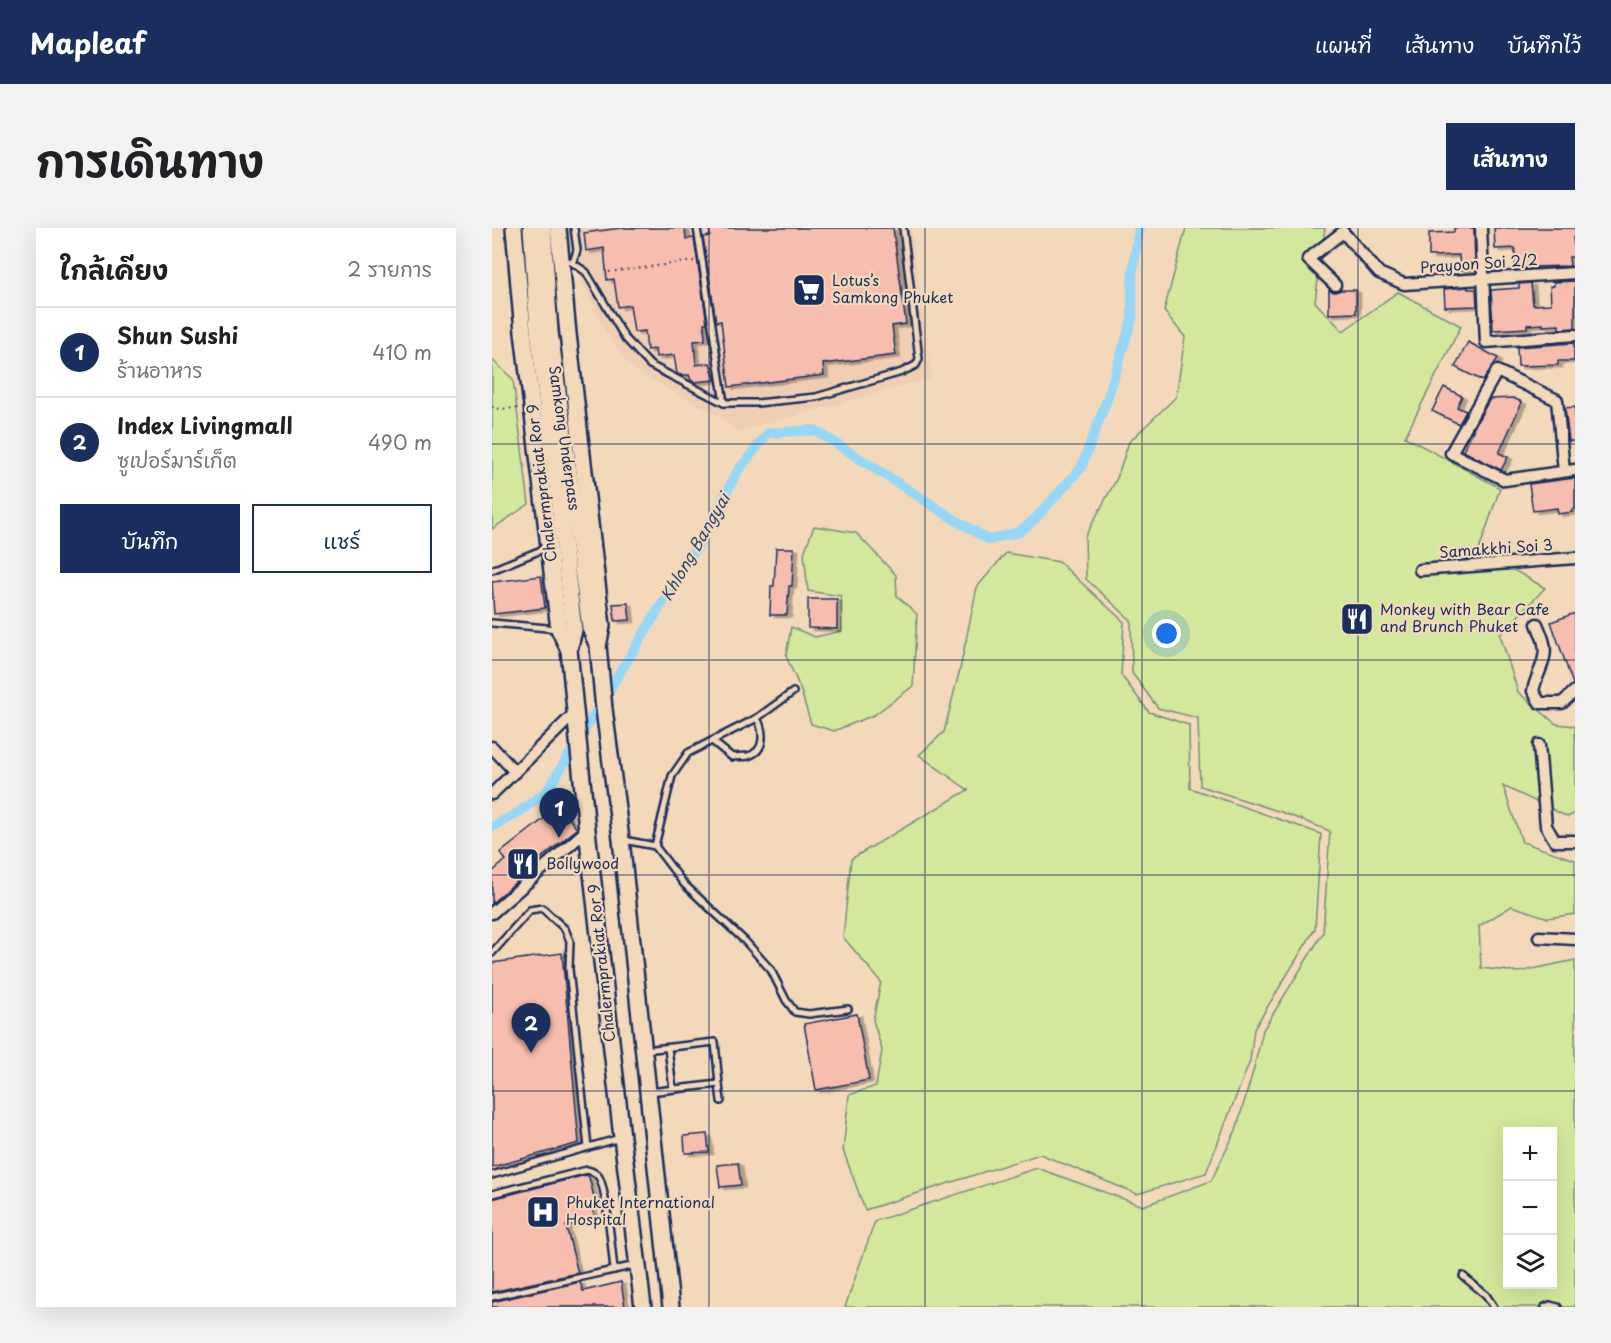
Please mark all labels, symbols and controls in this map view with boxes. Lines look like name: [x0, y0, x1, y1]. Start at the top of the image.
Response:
text: Mapleaf: [30, 21, 146, 64]
text: แผนที่: [1315, 28, 1372, 60]
text: เส้นทาง: [1405, 28, 1474, 60]
text: บันทึกไว้: [1507, 28, 1581, 60]
button: เส้นทาง: [1446, 123, 1575, 190]
text: การเดินทาง: [36, 128, 264, 191]
street label: Prayoon Soi 2/2: [1419, 247, 1538, 278]
text: ใกล้เคียง: [60, 250, 168, 289]
text: 2 รายการ: [347, 254, 432, 284]
place label: Lotus’s Samkong Phuket: [832, 268, 953, 308]
supermarket icon: Lotus’s Samkong Phuket: [791, 272, 827, 308]
text: Shun Sushi: [117, 318, 238, 351]
text: 1: [75, 337, 84, 367]
text: 410 m: [372, 337, 432, 367]
text: ร้านอาหาร: [117, 355, 203, 385]
street label: Samkong Underpass: [544, 364, 587, 512]
street label: Chalermprakiat Ror 9: [519, 403, 562, 563]
text: Index Livingmall: [117, 408, 292, 441]
text: 2: [72, 427, 87, 457]
text: 490 m: [368, 427, 432, 457]
text: ซูเปอร์มาร์เก็ต: [117, 445, 237, 475]
water label: Khlong Bangyai: [654, 486, 736, 605]
button: บันทึก: [60, 504, 240, 573]
button: แชร์: [252, 504, 432, 573]
street label: Samakkhi Soi 3: [1438, 532, 1553, 563]
place label: Monkey with Bear Cafe and Brunch Phuket: [1380, 597, 1549, 637]
restaurant icon: Monkey with Bear Cafe and Brunch Phuket: [1339, 601, 1375, 637]
your location: [1152, 619, 1181, 648]
pin: 1: [540, 788, 578, 838]
restaurant icon: Bollywood: [505, 846, 541, 882]
place label: Bollywood: [546, 851, 619, 874]
street label: Chalermprakiat Ror 9: [581, 883, 620, 1043]
pin: 2: [512, 1004, 550, 1053]
map controls: [1503, 1127, 1557, 1289]
button: +: [1503, 1127, 1557, 1181]
button: −: [1503, 1181, 1557, 1235]
place label: Phuket International Hospital: [566, 1190, 715, 1230]
hospital icon: Phuket International Hospital: [525, 1194, 561, 1230]
button: layers: [1503, 1235, 1557, 1289]

